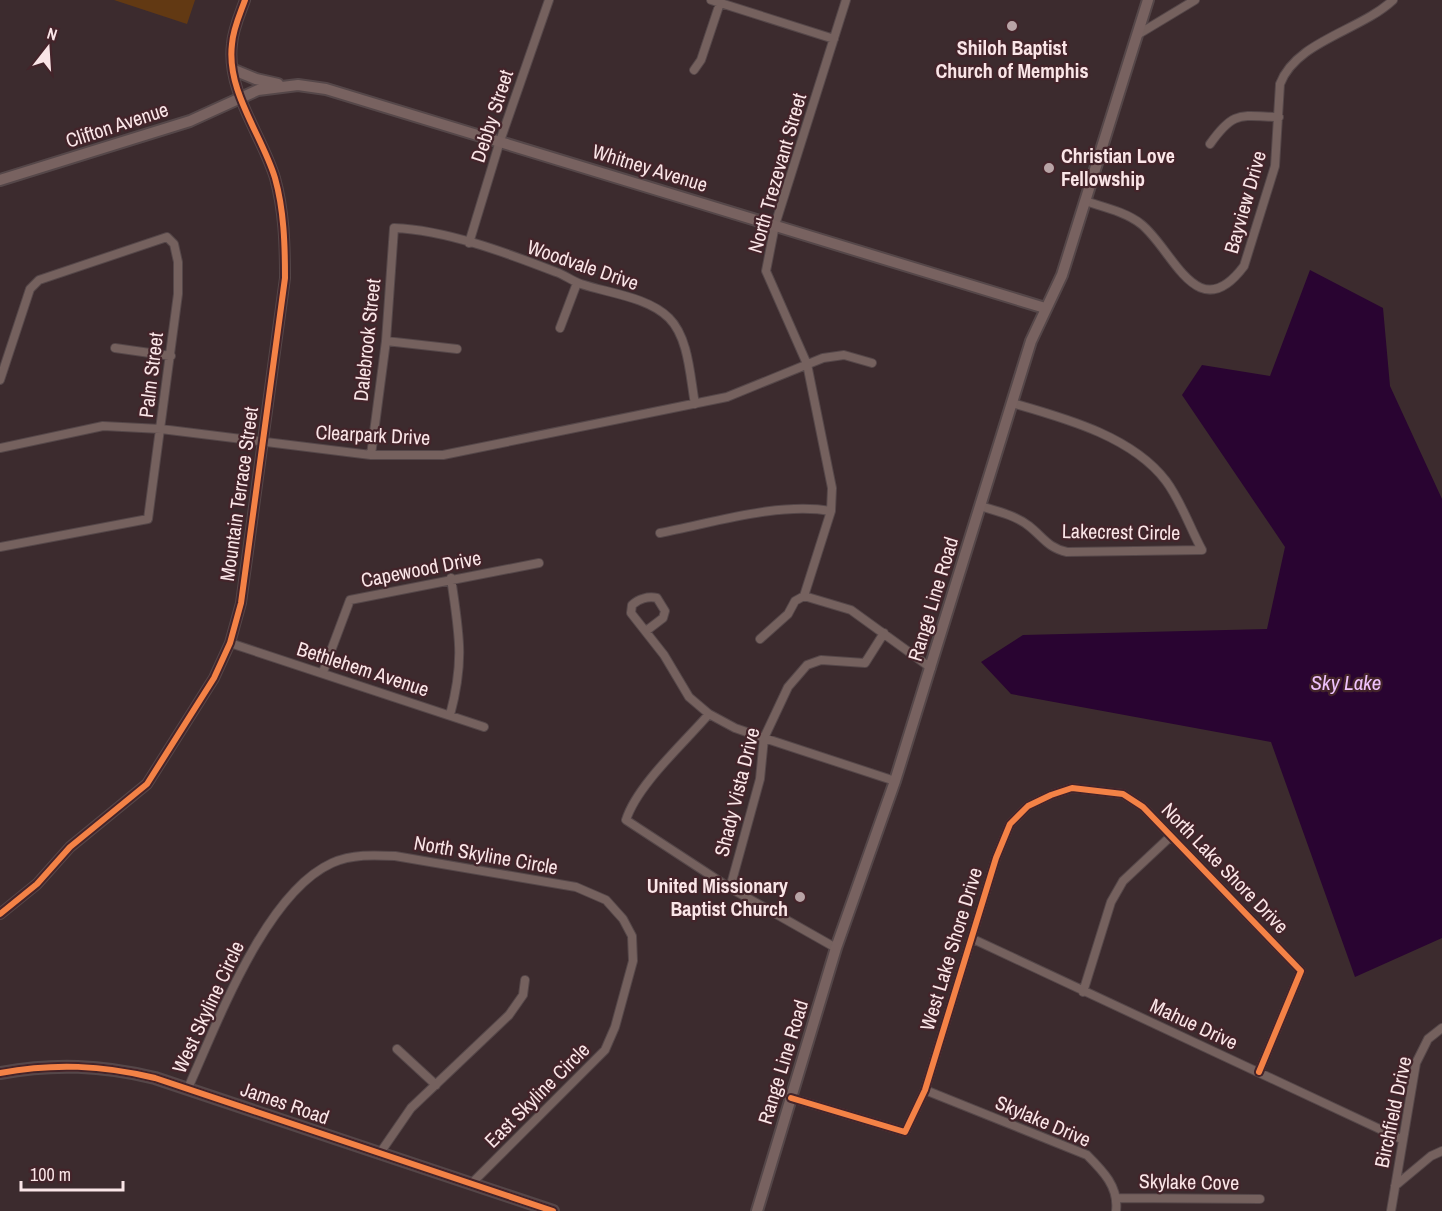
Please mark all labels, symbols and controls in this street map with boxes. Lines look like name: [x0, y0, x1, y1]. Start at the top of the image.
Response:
north arrow: [18, 18, 78, 78]
marker: Shiloh Baptist Church of Memphis: [1005, 19, 1019, 33]
text: N: [45, 22, 60, 46]
place label: Shiloh Baptist Church of Memphis: [935, 34, 1089, 84]
street label: Debby Street: [464, 66, 519, 166]
street label: North Trezevant Street: [741, 89, 812, 256]
street label: Clifton Avenue: [62, 95, 172, 154]
street label: Whitney Avenue: [589, 137, 711, 198]
place label: Christian Love Fellowship: [1061, 142, 1175, 192]
street label: Bayview Drive: [1217, 147, 1272, 256]
marker: Christian Love Fellowship: [1042, 161, 1056, 175]
street label: Woodvale Drive: [524, 233, 643, 296]
street label: Dalebrook Street: [347, 277, 386, 403]
street label: Palm Street: [132, 330, 169, 419]
street label: Mountain Terrace Street: [213, 405, 264, 583]
street label: Clearpark Drive: [315, 418, 431, 451]
street label: Lakecrest Circle: [1062, 517, 1180, 546]
street label: Range Line Road: [901, 533, 964, 664]
street label: Capewood Drive: [358, 544, 483, 593]
street label: Bethlehem Avenue: [294, 634, 433, 703]
water label: Sky Lake: [1311, 668, 1381, 697]
street label: Shady Vista Drive: [707, 725, 766, 859]
street label: North Lake Shore Drive: [1156, 796, 1295, 939]
street label: North Skyline Circle: [412, 829, 560, 880]
street label: West Lake Shore Drive: [913, 864, 988, 1034]
place label: United Missionary Baptist Church: [647, 872, 789, 922]
marker: United Missionary Baptist Church: [793, 890, 807, 904]
street label: West Skyline Circle: [165, 936, 250, 1077]
street label: Mahue Drive: [1146, 991, 1242, 1056]
street label: Range Line Road: [751, 996, 814, 1127]
street label: East Skyline Circle: [478, 1036, 595, 1153]
street label: Birchfield Drive: [1368, 1054, 1417, 1170]
street label: James Road: [237, 1075, 333, 1130]
street label: Skylake Drive: [991, 1088, 1095, 1153]
scale bar: [21, 1154, 123, 1192]
text: 100 m: [30, 1162, 71, 1187]
street label: Skylake Cove: [1139, 1167, 1239, 1196]

